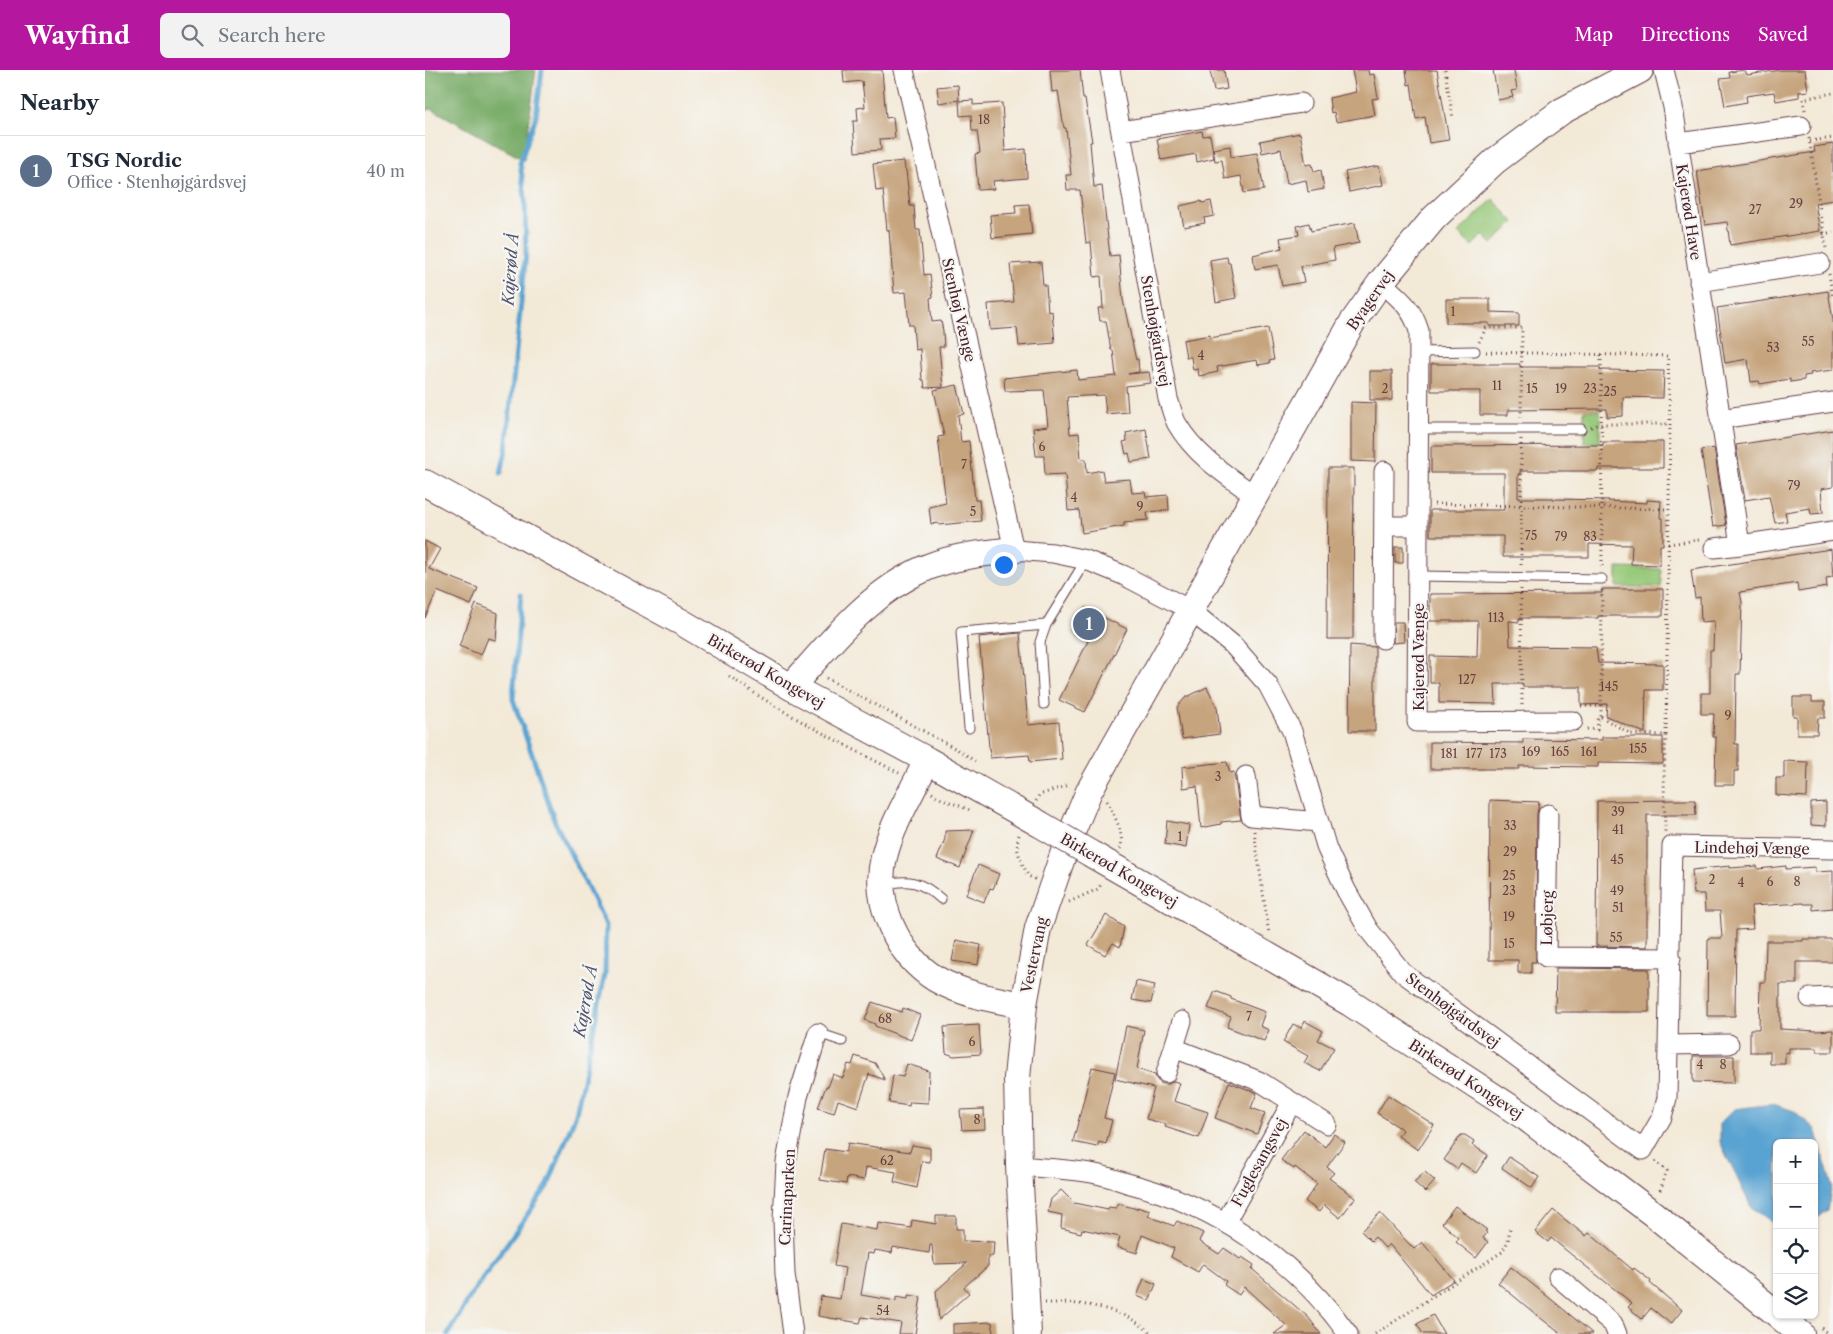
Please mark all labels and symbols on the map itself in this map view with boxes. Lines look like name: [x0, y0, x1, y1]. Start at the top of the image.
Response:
house number: 18: [978, 112, 990, 127]
street label: Kajerød Have: [1672, 162, 1706, 262]
house number: 29: [1789, 196, 1803, 211]
house number: 27: [1749, 202, 1761, 217]
water label: Kajerød Å: [497, 232, 523, 308]
street label: Stenhøj Vænge: [938, 256, 980, 364]
street label: Byagervej: [1342, 266, 1398, 334]
street label: Stenhøjgårdsvej: [1137, 274, 1175, 388]
house number: 1: [1450, 304, 1456, 319]
house number: 55: [1801, 334, 1815, 349]
house number: 53: [1766, 340, 1780, 355]
house number: 4: [1198, 348, 1205, 363]
house number: 11: [1492, 378, 1502, 393]
house number: 2: [1382, 381, 1389, 396]
house number: 15: [1526, 381, 1538, 396]
house number: 19: [1555, 381, 1567, 396]
house number: 23: [1583, 381, 1597, 396]
house number: 25: [1603, 384, 1617, 399]
house number: 6: [1038, 439, 1046, 454]
house number: 7: [961, 457, 967, 472]
house number: 79: [1788, 478, 1800, 493]
house number: 4: [1071, 490, 1078, 505]
house number: 9: [1136, 499, 1144, 514]
house number: 5: [970, 504, 976, 519]
house number: 75: [1525, 528, 1537, 543]
house number: 79: [1555, 529, 1567, 544]
house number: 83: [1583, 529, 1597, 544]
your location: [991, 552, 1017, 578]
street label: Kajerød Vænge: [1409, 603, 1428, 711]
pin: 1: [1073, 605, 1105, 643]
house number: 113: [1488, 610, 1504, 625]
street label: Birkerød Kongevej: [704, 630, 828, 712]
house number: 127: [1458, 672, 1476, 687]
house number: 145: [1600, 679, 1618, 694]
house number: 9: [1724, 708, 1732, 723]
house number: 155: [1629, 741, 1647, 756]
house number: 169: [1521, 744, 1541, 759]
house number: 165: [1551, 744, 1569, 759]
house number: 161: [1580, 744, 1598, 759]
house number: 181: [1440, 746, 1458, 761]
house number: 177: [1466, 746, 1483, 761]
house number: 173: [1489, 746, 1507, 761]
house number: 3: [1215, 769, 1221, 784]
house number: 39: [1611, 804, 1625, 819]
house number: 33: [1503, 818, 1517, 833]
house number: 41: [1612, 822, 1624, 837]
street label: Birkerød Kongevej: [1057, 829, 1181, 911]
house number: 1: [1177, 829, 1183, 844]
street label: Lindehøj Vænge: [1694, 837, 1810, 859]
house number: 29: [1503, 844, 1517, 859]
house number: 45: [1610, 852, 1624, 867]
house number: 25: [1502, 868, 1516, 883]
house number: 2: [1709, 872, 1716, 887]
house number: 6: [1766, 874, 1774, 889]
house number: 8: [1793, 874, 1801, 889]
house number: 4: [1738, 875, 1745, 890]
house number: 23: [1502, 883, 1516, 898]
house number: 49: [1610, 883, 1624, 898]
street label: Løbjerg: [1537, 890, 1557, 946]
house number: 51: [1612, 900, 1624, 915]
house number: 19: [1503, 909, 1515, 924]
street label: Vestervang: [1016, 915, 1051, 996]
house number: 55: [1609, 930, 1623, 945]
house number: 15: [1503, 936, 1515, 951]
water label: Kajerød Å: [568, 963, 601, 1041]
street label: Stenhøjgårdsvej: [1402, 968, 1504, 1052]
house number: 7: [1246, 1009, 1252, 1024]
house number: 68: [878, 1011, 892, 1026]
house number: 6: [968, 1034, 976, 1049]
street label: Birkerød Kongevej: [1405, 1035, 1527, 1123]
house number: 4: [1697, 1057, 1704, 1072]
house number: 8: [1719, 1057, 1727, 1072]
house number: 8: [973, 1112, 981, 1127]
street label: Fuglesangsvej: [1227, 1114, 1291, 1210]
street label: Carinaparken: [775, 1147, 799, 1246]
house number: 62: [880, 1153, 894, 1168]
house number: 54: [876, 1303, 890, 1318]

